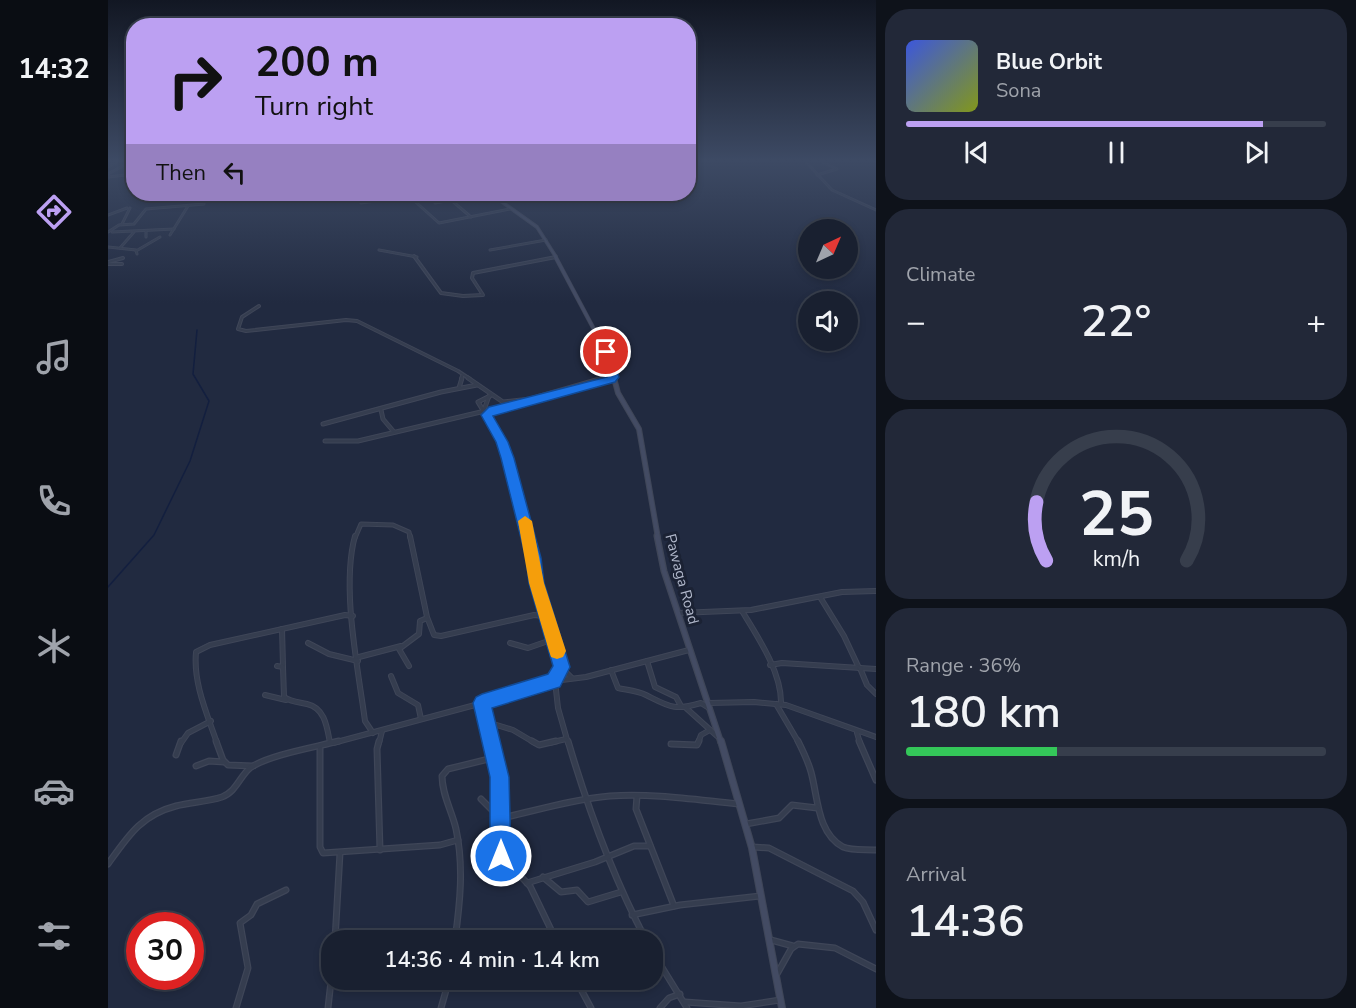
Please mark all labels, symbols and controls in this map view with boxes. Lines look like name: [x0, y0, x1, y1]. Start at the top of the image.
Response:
text: 200 m: [255, 34, 379, 91]
icon: right: [156, 42, 234, 120]
text: Blue Orbit: [996, 47, 1102, 77]
text: 14:32: [18, 51, 90, 88]
text: Sona: [996, 77, 1041, 104]
text: Turn right: [255, 88, 373, 125]
icon: previous: [960, 136, 993, 169]
icon: pause: [1100, 136, 1133, 169]
icon: next: [1240, 136, 1273, 169]
icon: left: [218, 156, 251, 189]
text: Then: [156, 158, 206, 188]
icon: directions: [33, 191, 75, 233]
north arrow: [798, 219, 858, 279]
map controls: [798, 219, 858, 351]
text: Climate: [906, 261, 975, 288]
button: sound: [798, 291, 858, 351]
text: 22°: [1081, 291, 1151, 352]
text: −: [906, 300, 926, 345]
text: +: [1306, 300, 1326, 345]
pin: [580, 326, 631, 377]
icon: arrive: [589, 335, 622, 368]
icon: music: [33, 336, 75, 378]
text: 25: [1079, 472, 1153, 557]
icon: phone: [33, 480, 75, 522]
street label: Pawaga Road: [660, 532, 704, 626]
text: km/h: [1092, 544, 1140, 574]
icon: climate: [33, 625, 75, 667]
text: Range · 36%: [906, 652, 1021, 679]
text: 180 km: [906, 682, 1061, 743]
icon: car: [33, 770, 75, 812]
position arrow: [469, 824, 533, 888]
text: Arrival: [906, 861, 966, 888]
text: 14:36: [906, 891, 1025, 952]
speed limit sign: 30: [126, 912, 204, 990]
icon: filters: [33, 915, 75, 957]
text: 14:36 · 4 min · 1.4 km: [384, 945, 600, 975]

